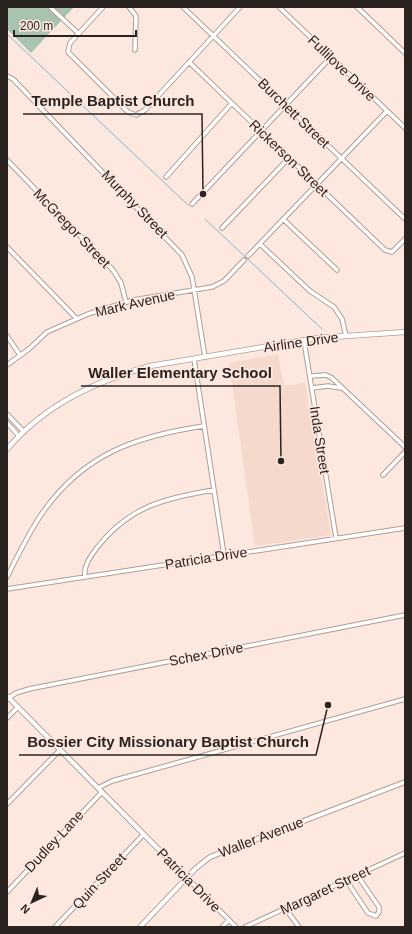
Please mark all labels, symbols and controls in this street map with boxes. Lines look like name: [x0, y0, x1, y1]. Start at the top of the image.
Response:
scale bar: [14, 12, 136, 38]
text: 200 m: [20, 19, 53, 33]
street label: Fullilove Drive: [305, 32, 379, 104]
street label: Burchett Street: [255, 75, 333, 151]
callout: Temple Baptist Church: [23, 87, 202, 114]
text: Temple Baptist Church: [31, 92, 195, 109]
street label: Rickerson Street: [246, 116, 332, 200]
street label: Murphy Street: [99, 167, 171, 241]
street label: McGregor Street: [30, 185, 114, 271]
street label: Mark Avenue: [94, 286, 177, 320]
street label: Airline Drive: [263, 329, 340, 355]
callout: Waller Elementary School: [81, 359, 280, 386]
text: Waller Elementary School: [88, 364, 272, 381]
street label: Inda Street: [307, 405, 333, 475]
street label: Patricia Drive: [164, 544, 249, 572]
street label: Schex Drive: [167, 639, 245, 669]
callout: Bossier City Missionary Baptist Church: [19, 728, 316, 755]
text: Bossier City Missionary Baptist Church: [27, 733, 309, 750]
street label: Dudley Lane: [21, 807, 87, 875]
street label: Waller Avenue: [216, 813, 306, 861]
street label: Patricia Drive: [154, 845, 224, 915]
street label: Quin Street: [69, 850, 129, 912]
street label: Margaret Street: [278, 862, 373, 918]
north arrow: [12, 882, 52, 922]
text: N: [18, 902, 32, 916]

